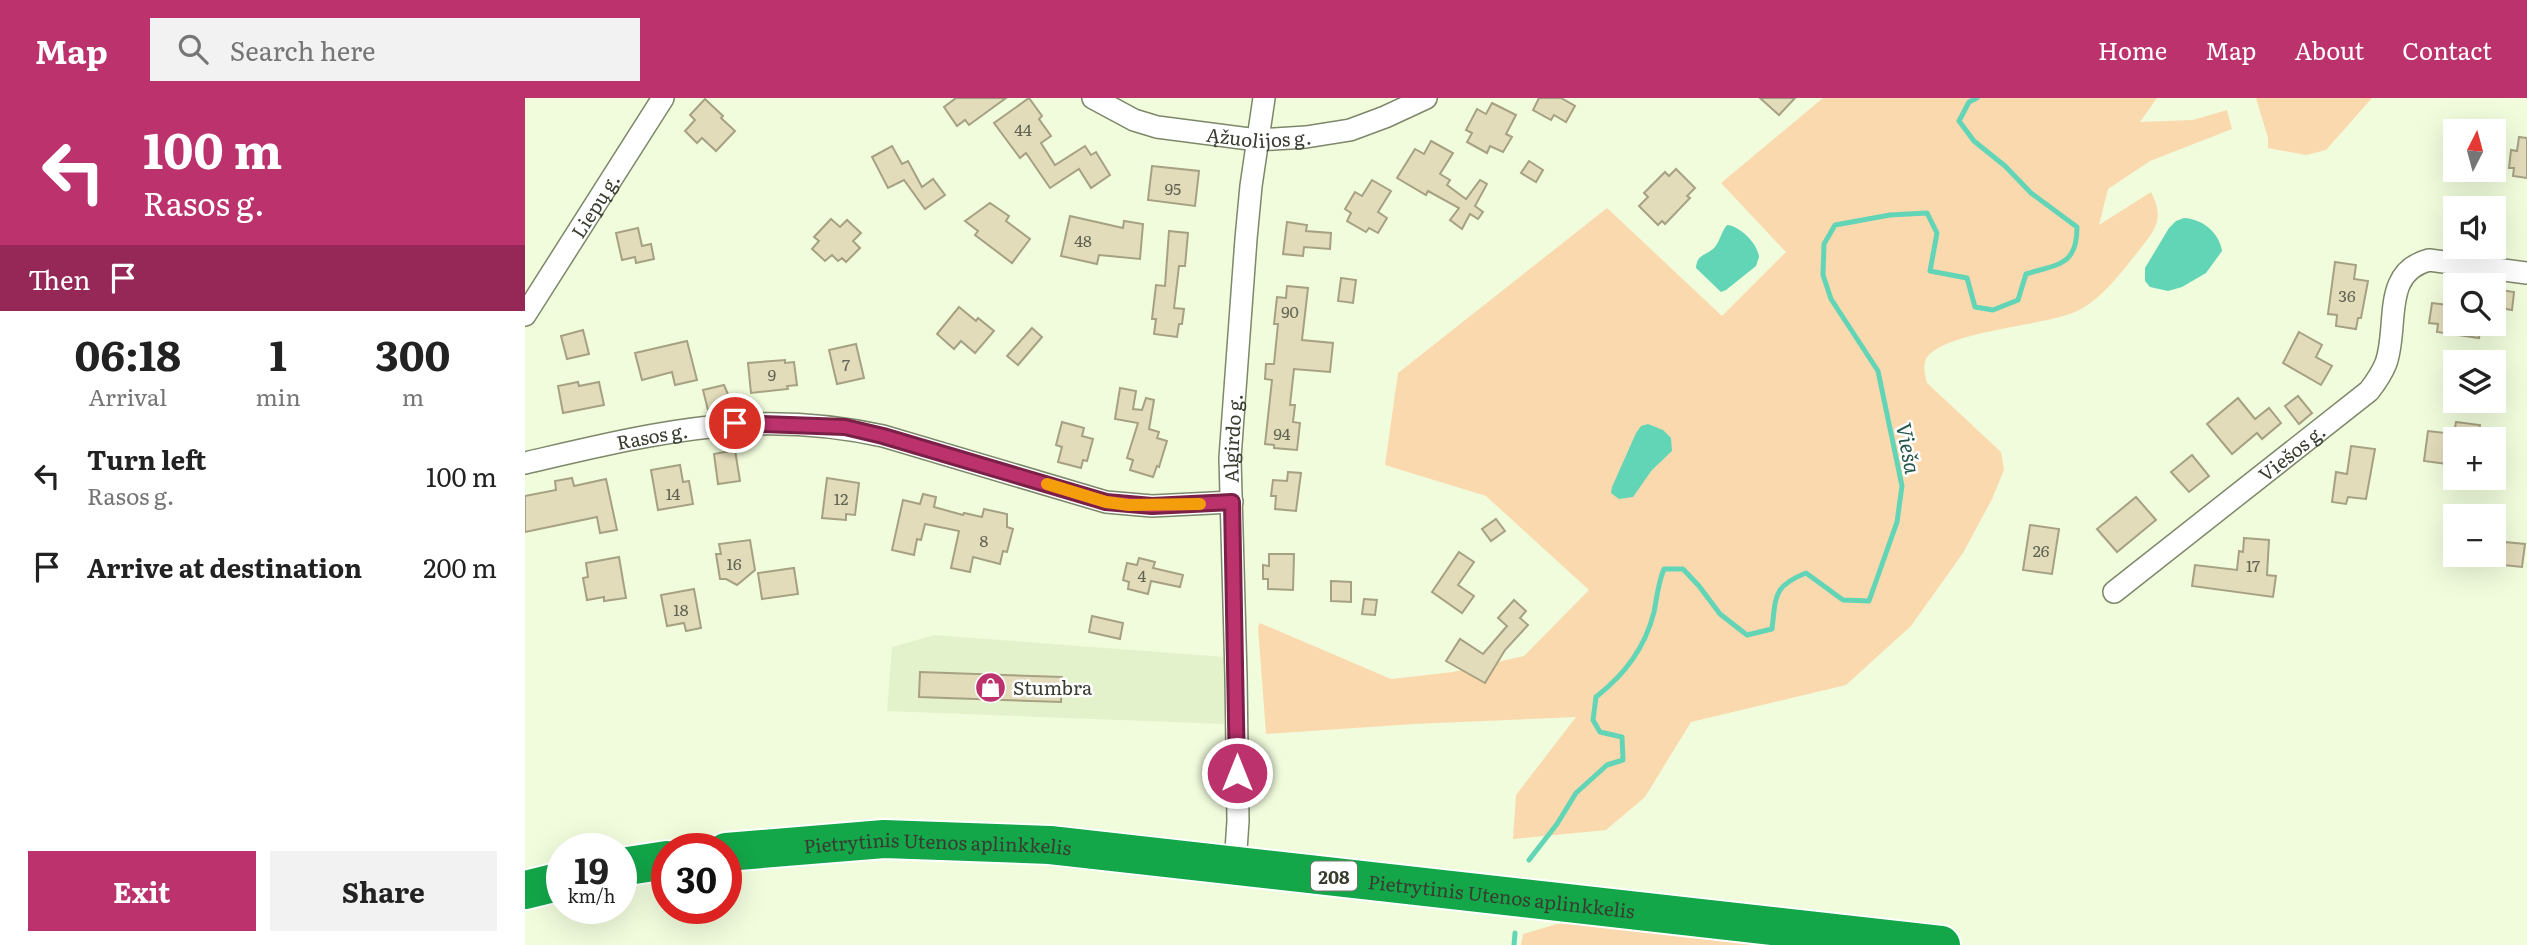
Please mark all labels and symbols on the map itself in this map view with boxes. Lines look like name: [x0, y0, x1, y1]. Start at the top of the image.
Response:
house number: 44: [1014, 117, 1032, 141]
north arrow: [2443, 119, 2506, 182]
street label: Ąžuolijos g.: [1205, 120, 1313, 154]
street label: Liepų g.: [564, 167, 626, 243]
house number: 95: [1165, 176, 1181, 200]
house number: 48: [1074, 228, 1092, 252]
house number: 36: [2338, 283, 2356, 307]
house number: 90: [1281, 299, 1299, 323]
house number: 7: [842, 352, 850, 376]
house number: 9: [768, 362, 776, 386]
pin: [705, 393, 765, 453]
street label: Algirdo g.: [1216, 393, 1249, 483]
street label: Rasos g.: [614, 416, 690, 456]
street label: Viešos g.: [2252, 417, 2331, 487]
water label: Vieša: [1890, 420, 1930, 476]
house number: 94: [1273, 421, 1291, 445]
house number: 14: [666, 481, 681, 505]
house number: 12: [834, 486, 848, 510]
house number: 8: [980, 528, 989, 552]
house number: 26: [2033, 538, 2050, 562]
house number: 16: [726, 551, 742, 575]
house number: 17: [2246, 553, 2260, 577]
house number: 4: [1138, 563, 1147, 587]
house number: 18: [673, 597, 689, 621]
shop icon: Stumbra: [973, 670, 1007, 704]
place label: Stumbra: [1013, 673, 1093, 701]
position arrow: [1200, 736, 1274, 810]
street label: Pietrytinis Utenos aplinkkelis: [802, 825, 1073, 861]
speed limit sign: 30: [651, 833, 742, 924]
road number: 208: [1311, 862, 1357, 890]
street label: Pietrytinis Utenos aplinkkelis: [1367, 867, 1637, 925]

